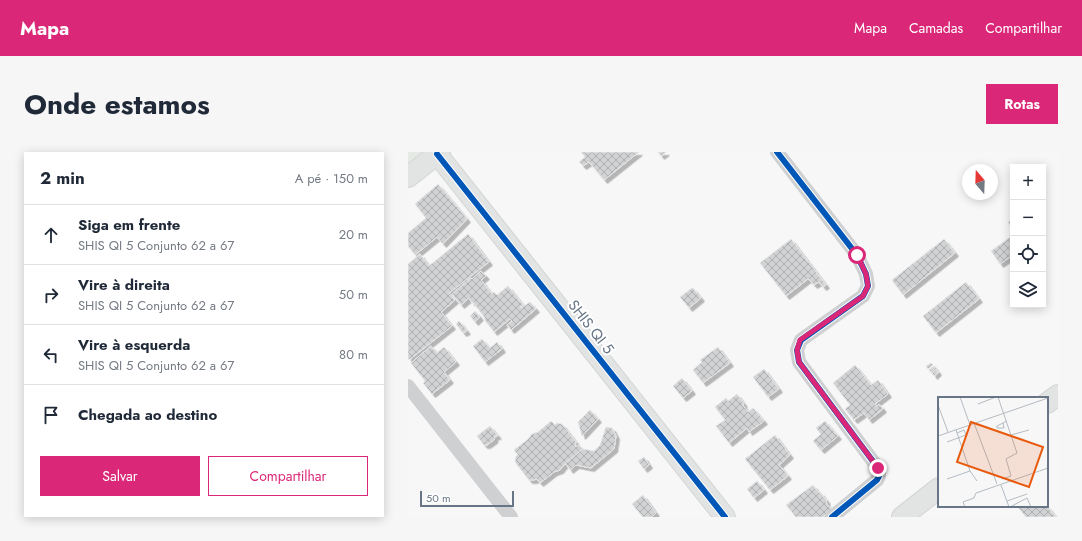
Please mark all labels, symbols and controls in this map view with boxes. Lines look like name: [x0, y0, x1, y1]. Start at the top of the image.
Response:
text: Mapa: [20, 15, 69, 42]
text: Mapa: [854, 18, 887, 38]
text: Camadas: [909, 18, 963, 38]
text: Compartilhar: [985, 18, 1062, 38]
text: Onde estamos: [24, 84, 210, 125]
button: Rotas: [986, 84, 1058, 124]
north arrow: [962, 164, 998, 200]
map controls: [1010, 164, 1046, 308]
button: +: [1010, 164, 1046, 200]
text: 2 min: [40, 166, 85, 190]
text: A pé · 150 m: [295, 169, 368, 188]
button: −: [1010, 200, 1046, 236]
text: Siga em frente: [78, 214, 180, 236]
icon: ahead: [40, 224, 62, 246]
text: 20 m: [339, 225, 368, 244]
text: SHIS QI 5 Conjunto 62 a 67: [78, 236, 234, 255]
button: locate: [1010, 236, 1046, 272]
route start: [848, 246, 866, 264]
button: layers: [1010, 272, 1046, 308]
text: Vire à direita: [78, 274, 170, 296]
icon: right: [40, 284, 62, 306]
text: 50 m: [339, 285, 368, 304]
street label: SHIS QI 5: [563, 295, 619, 359]
text: SHIS QI 5 Conjunto 62 a 67: [78, 296, 234, 315]
text: Vire à esquerda: [78, 334, 190, 356]
icon: left: [40, 344, 62, 366]
text: 80 m: [339, 345, 368, 364]
text: SHIS QI 5 Conjunto 62 a 67: [78, 356, 234, 375]
inset map: [938, 397, 1048, 507]
icon: arrive: [40, 404, 62, 426]
text: Chegada ao destino: [78, 404, 217, 426]
button: Salvar: [40, 456, 200, 496]
button: Compartilhar: [208, 456, 368, 496]
route end: [869, 459, 887, 477]
scale bar: [420, 489, 514, 508]
text: 50 m: [426, 490, 451, 506]

